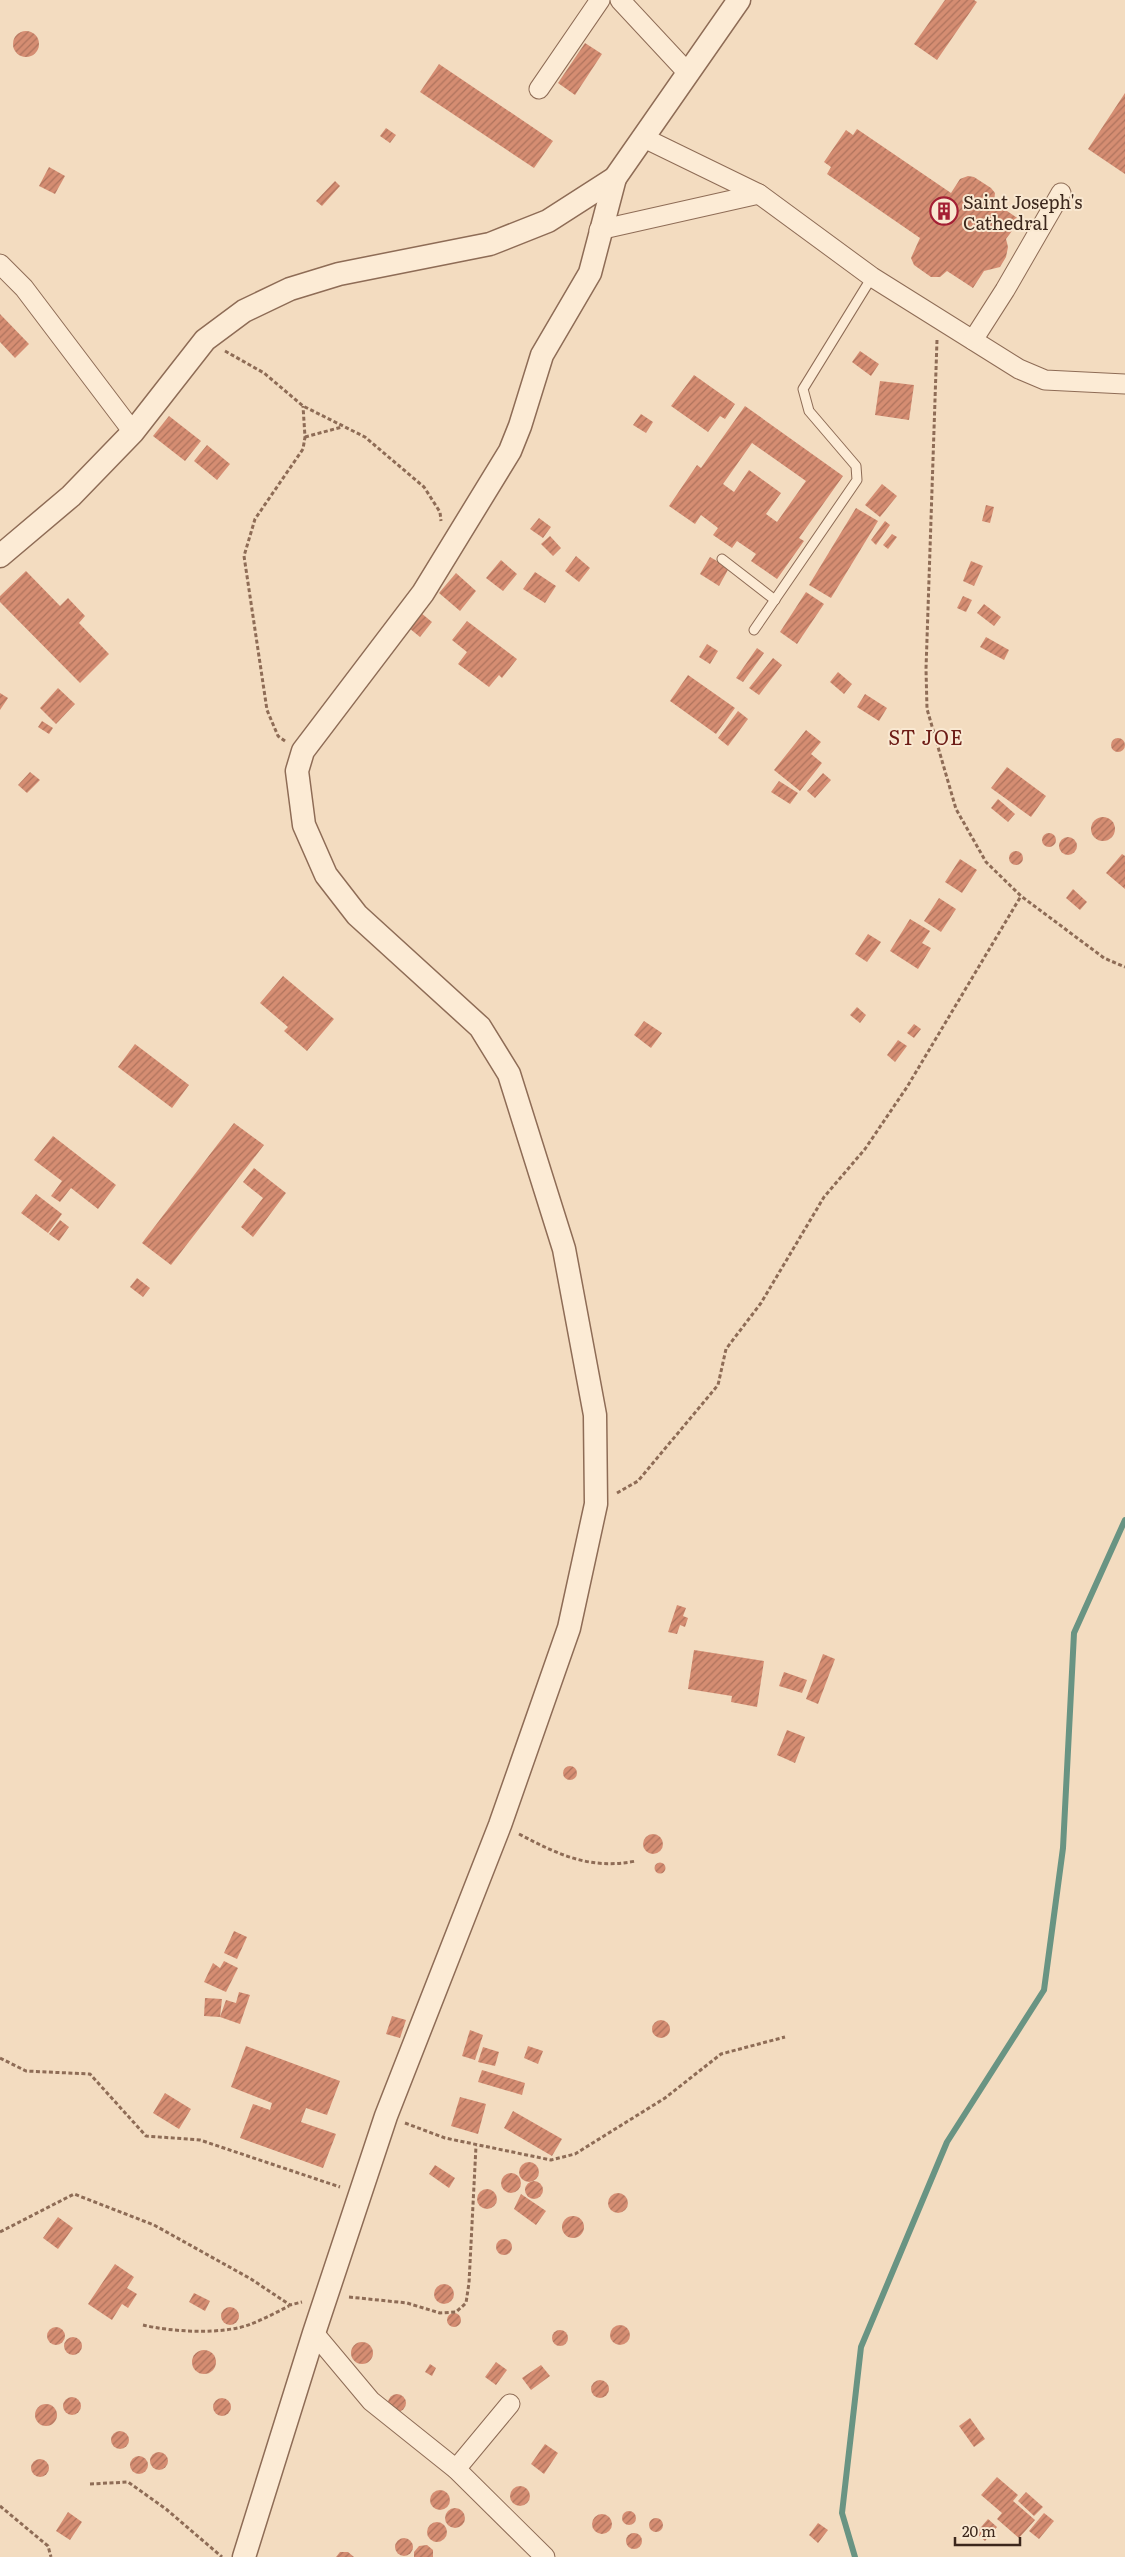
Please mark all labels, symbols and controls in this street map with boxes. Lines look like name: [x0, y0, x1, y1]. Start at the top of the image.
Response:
place label: Saint Joseph's Cathedral: [963, 188, 1082, 236]
building icon: Saint Joseph's Cathedral: [929, 196, 959, 226]
district label: ST JOE: [888, 721, 964, 751]
scale bar: [955, 2514, 1020, 2546]
text: 20 m: [962, 2519, 996, 2542]

